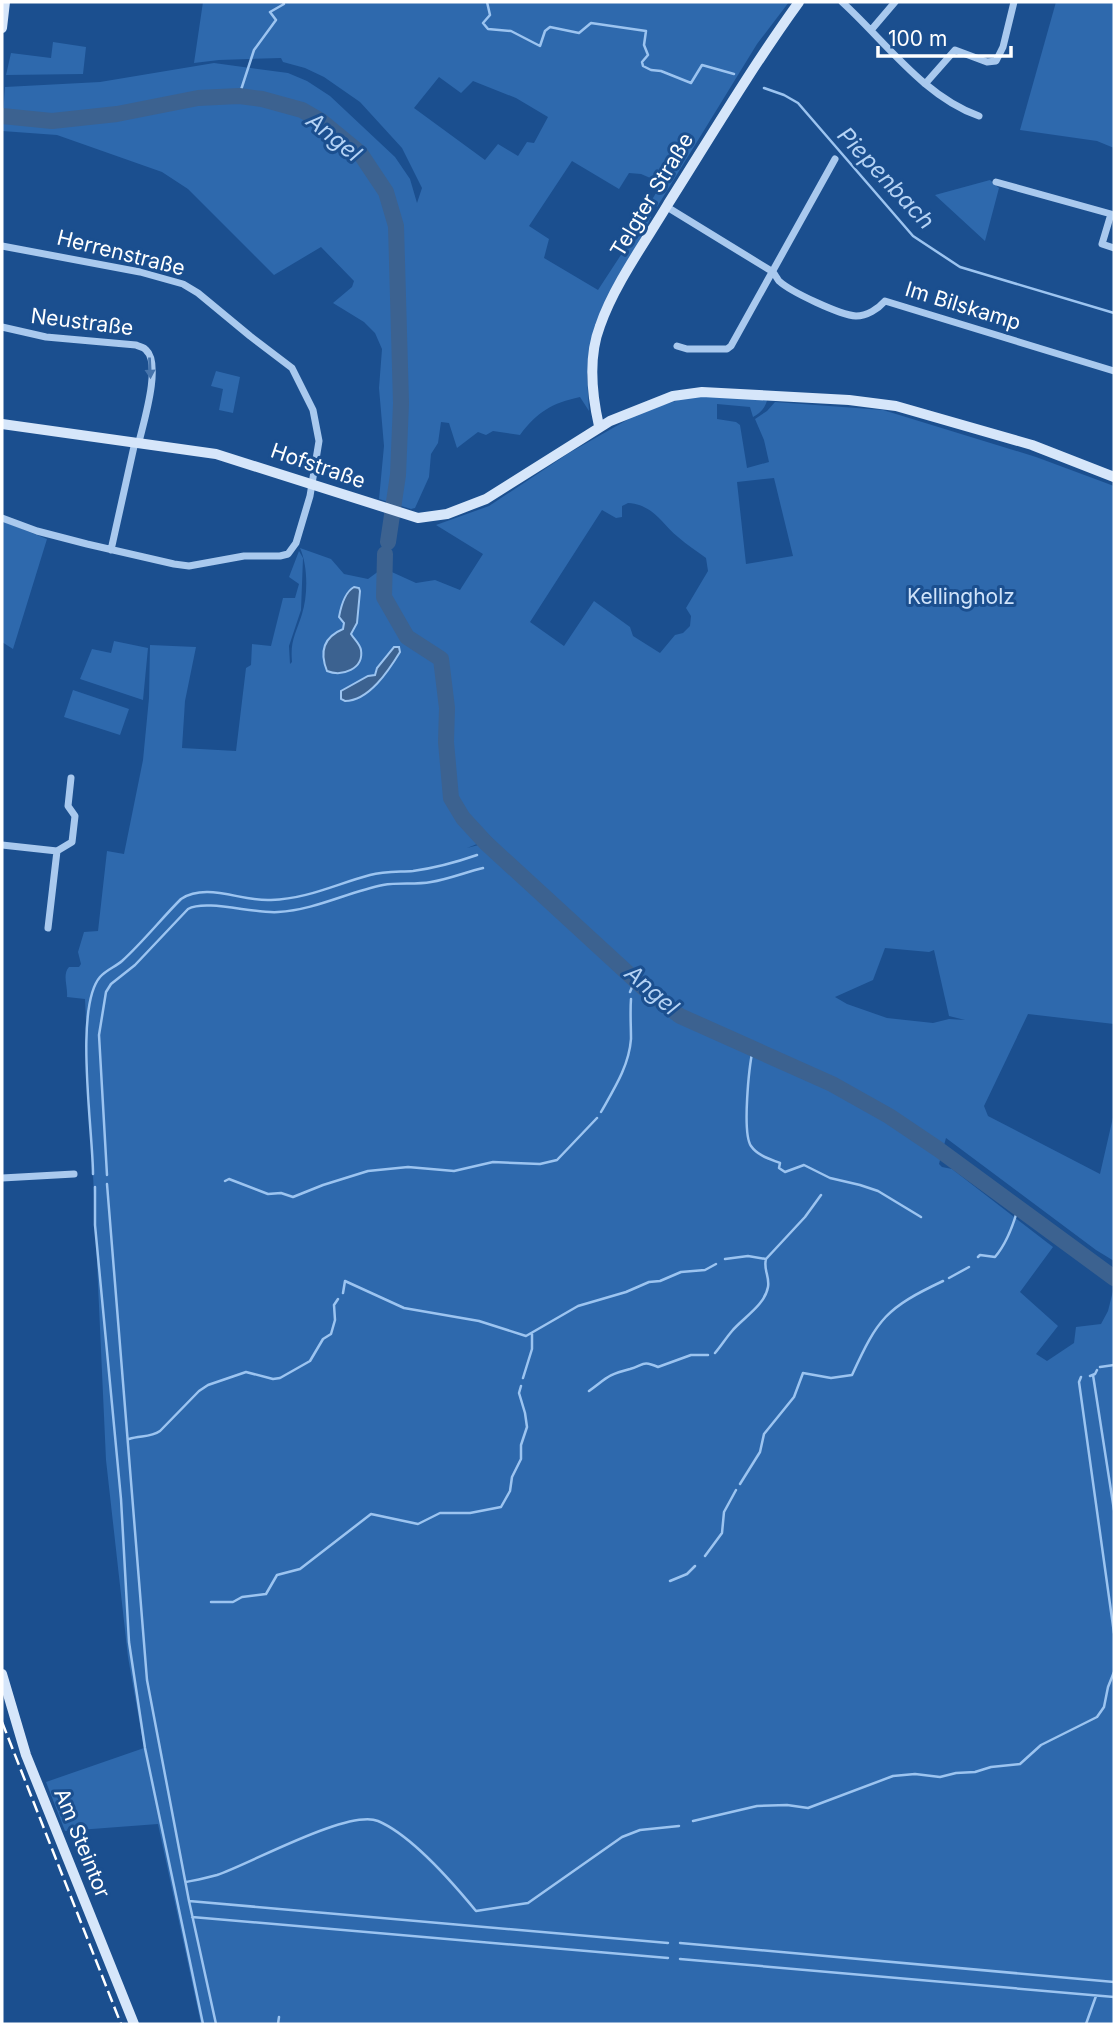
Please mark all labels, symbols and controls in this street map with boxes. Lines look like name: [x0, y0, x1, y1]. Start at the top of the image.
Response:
scale bar: [878, 14, 1011, 58]
text: 100 m: [888, 26, 947, 51]
water label: Angel: [300, 106, 367, 168]
water label: Piepenbach: [832, 121, 940, 235]
street label: Telgter Straße: [605, 128, 698, 261]
street label: Herrenstraße: [54, 225, 188, 281]
street label: Im Bilskamp: [902, 276, 1024, 335]
street label: Neustraße: [29, 303, 135, 340]
one-way arrow: [145, 357, 156, 379]
street label: Hofstraße: [268, 438, 369, 493]
park label: Kellingholz: [907, 584, 1015, 609]
water label: Angel: [619, 958, 685, 1021]
street label: Am Steintor: [49, 1784, 116, 1901]

